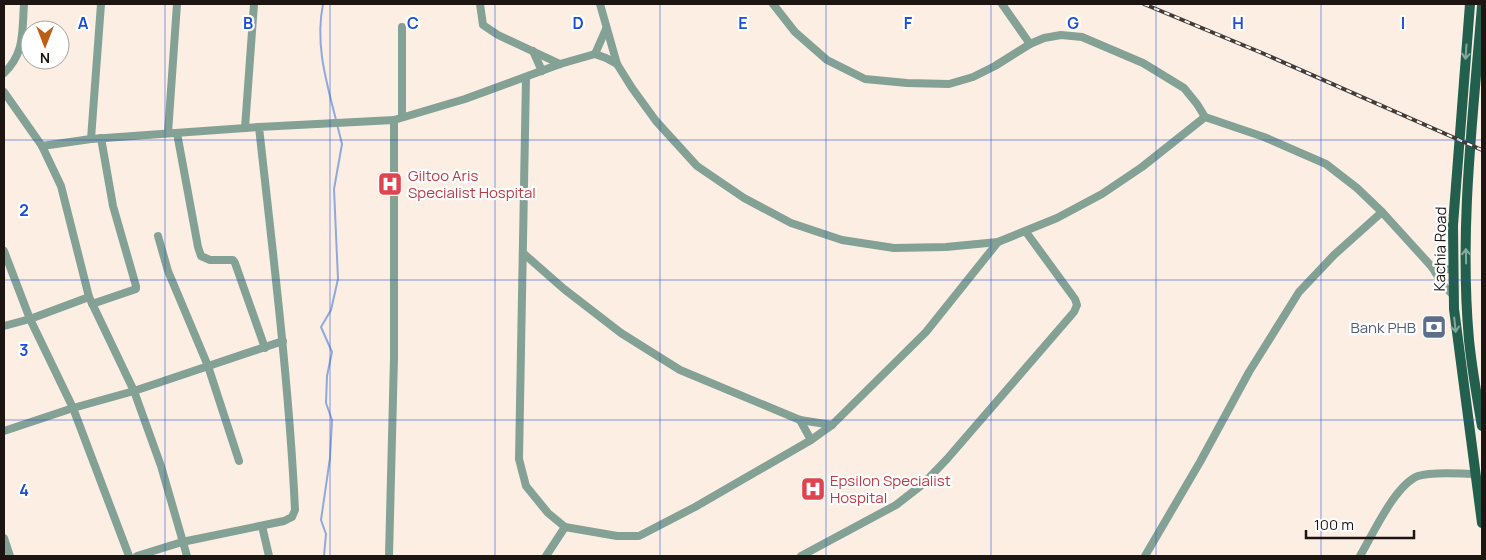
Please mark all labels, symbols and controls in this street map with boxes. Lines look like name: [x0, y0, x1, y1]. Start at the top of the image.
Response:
text: A: [78, 12, 89, 34]
text: B: [243, 12, 253, 34]
text: C: [407, 12, 419, 34]
text: D: [572, 12, 584, 34]
text: E: [738, 12, 748, 34]
text: F: [904, 12, 913, 34]
text: G: [1067, 12, 1079, 34]
text: H: [1232, 12, 1244, 34]
text: I: [1401, 12, 1405, 34]
north arrow: [20, 20, 70, 70]
one-way arrow: [1462, 44, 1471, 60]
text: N: [40, 49, 50, 68]
place label: Giltoo Aris Specialist Hospital: [408, 165, 536, 203]
hospital icon: Giltoo Aris Specialist Hospital: [377, 171, 403, 197]
text: 2: [19, 199, 29, 221]
street label: Kachia Road: [1429, 206, 1451, 292]
one-way arrow: [1461, 249, 1471, 265]
bank icon: Bank PHB: [1421, 314, 1447, 340]
place label: Bank PHB: [1351, 317, 1416, 338]
one-way arrow: [1450, 317, 1460, 333]
text: 3: [19, 339, 29, 361]
place label: Epsilon Specialist Hospital: [830, 470, 951, 508]
hospital icon: Epsilon Specialist Hospital: [800, 476, 826, 502]
text: 4: [19, 479, 29, 501]
scale bar: [1306, 508, 1414, 540]
text: 100 m: [1314, 514, 1354, 535]

